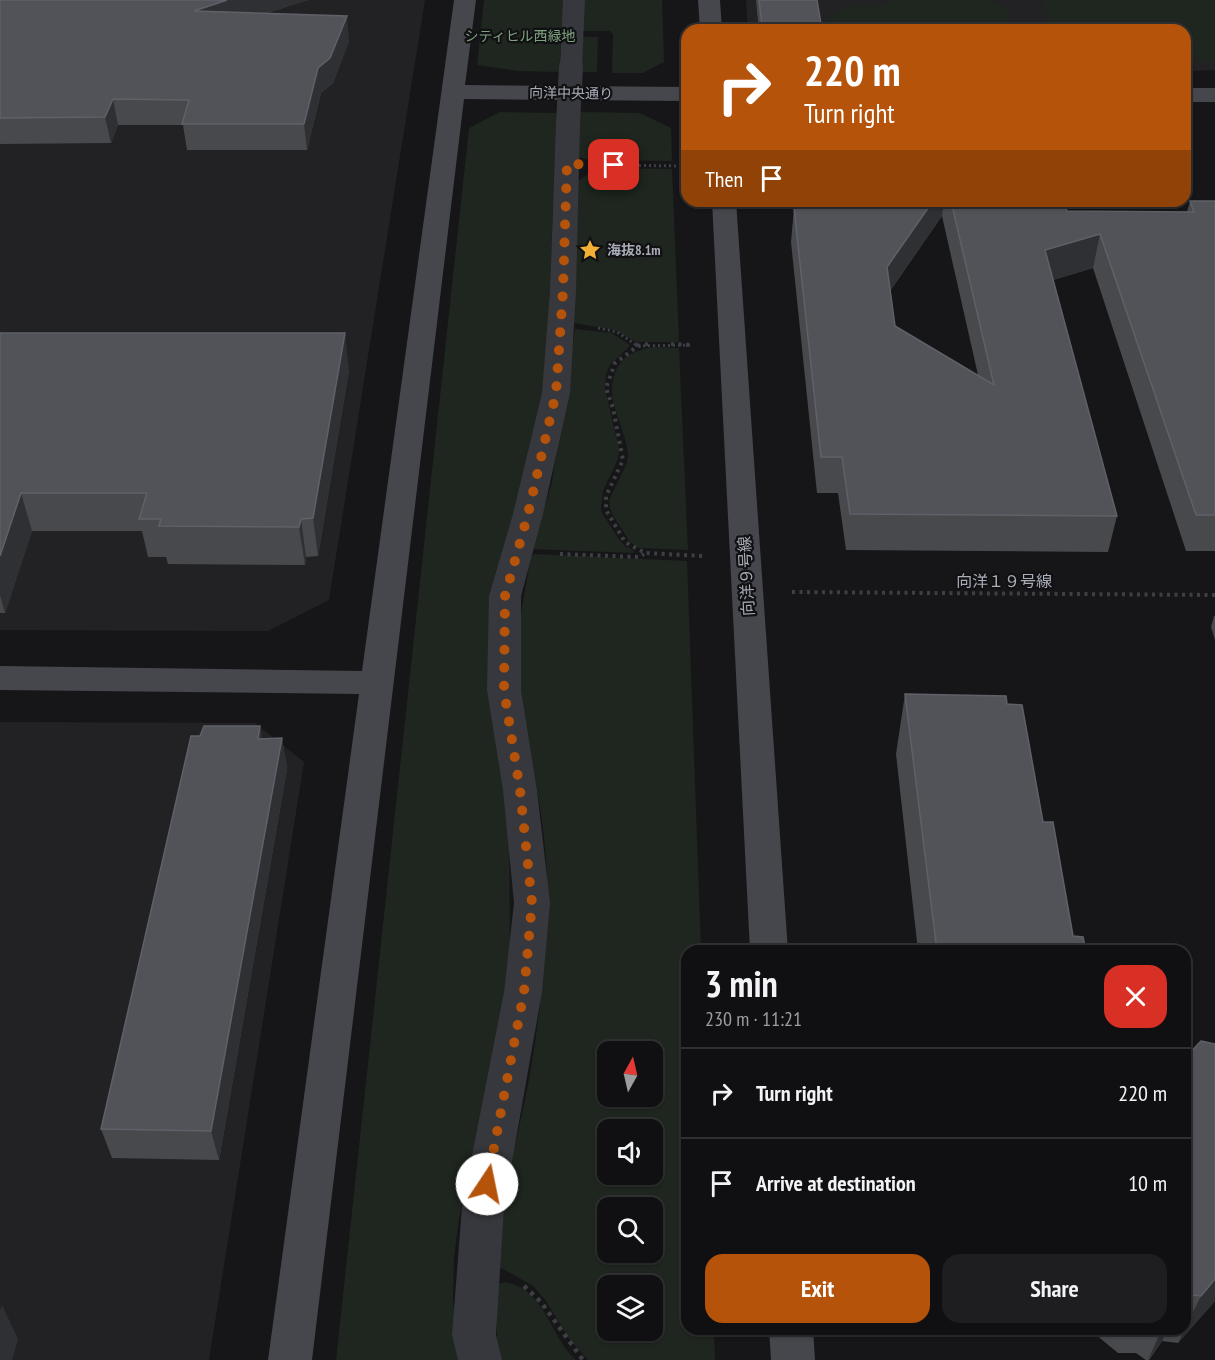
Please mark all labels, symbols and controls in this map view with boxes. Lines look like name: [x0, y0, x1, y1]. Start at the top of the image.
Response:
park label: シティヒル西緑地: [464, 27, 576, 45]
text: 220 m: [804, 43, 901, 98]
icon: right: [705, 48, 783, 126]
street label: 向洋中央通り: [529, 83, 613, 103]
text: Turn right: [804, 96, 895, 130]
pin: [588, 139, 639, 190]
icon: arrive: [597, 148, 630, 181]
icon: arrive: [755, 162, 788, 195]
text: Then: [705, 165, 743, 193]
place icon: 海抜8.1m: [578, 238, 602, 262]
place label: 海抜8.1m: [607, 241, 661, 259]
street label: 向洋９号線: [734, 536, 758, 616]
street label: 向洋１９号線: [956, 571, 1052, 591]
text: 3 min: [705, 960, 778, 1007]
button: close: [1104, 965, 1167, 1028]
text: 230 m · 11:21: [705, 1006, 802, 1032]
north arrow: [597, 1041, 663, 1107]
map controls: [597, 1041, 663, 1341]
icon: right: [705, 1077, 738, 1110]
text: Turn right: [756, 1079, 833, 1107]
text: 220 m: [1118, 1079, 1167, 1107]
button: sound: [597, 1119, 663, 1185]
position arrow: [455, 1152, 519, 1216]
icon: arrive: [705, 1167, 738, 1200]
text: Arrive at destination: [756, 1169, 916, 1197]
text: 10 m: [1128, 1169, 1167, 1197]
button: search: [597, 1197, 663, 1263]
button: Exit: [705, 1254, 930, 1323]
button: Share: [942, 1254, 1167, 1323]
button: layers: [597, 1275, 663, 1341]

